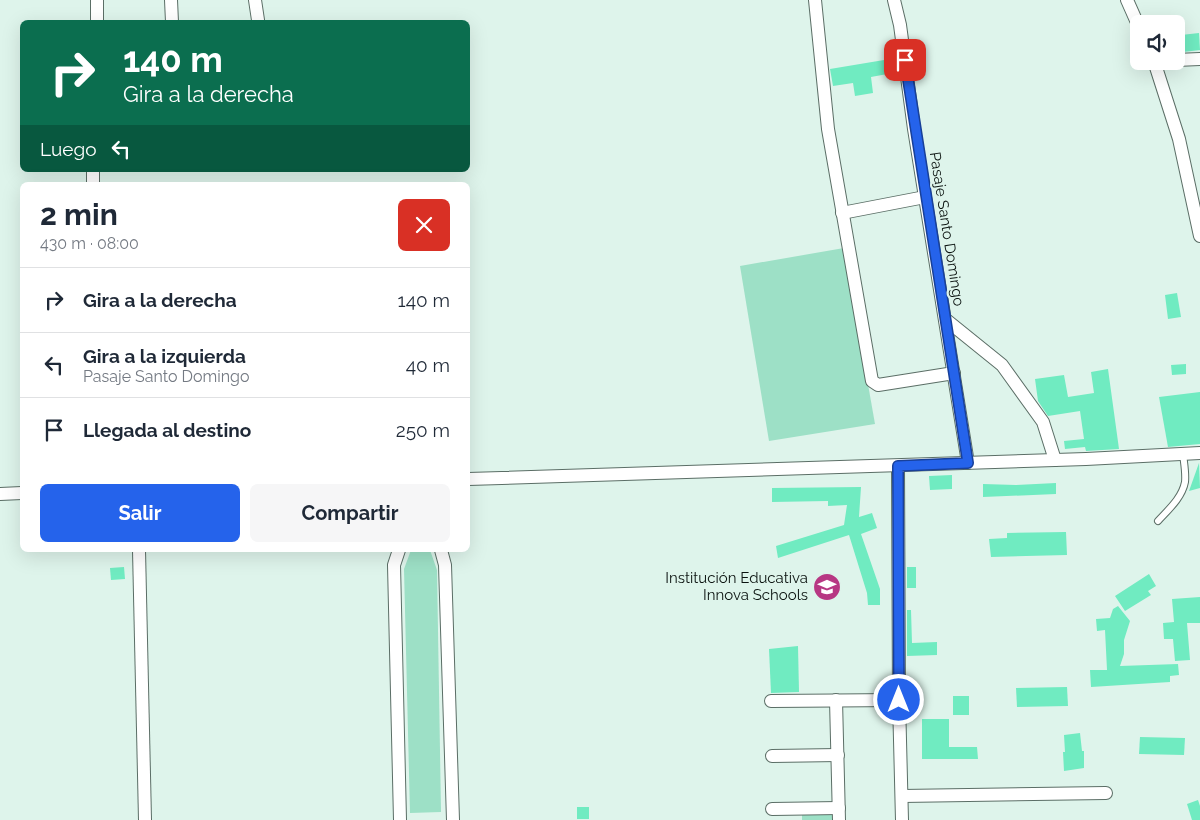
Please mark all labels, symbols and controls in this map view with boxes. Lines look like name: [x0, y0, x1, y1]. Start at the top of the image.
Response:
map controls: [1130, 15, 1185, 70]
button: sound: [1130, 15, 1185, 70]
text: 140 m: [123, 39, 223, 80]
pin: [884, 39, 926, 81]
icon: right: [40, 40, 105, 105]
icon: arrive: [891, 46, 919, 74]
text: Gira a la derecha: [123, 81, 294, 107]
icon: left: [107, 135, 135, 163]
text: Luego: [40, 138, 97, 160]
street label: Pasaje Santo Domingo: [926, 151, 968, 308]
text: 2 min: [40, 197, 118, 232]
button: close: [398, 199, 450, 251]
text: 430 m · 08:00: [40, 234, 139, 253]
icon: right: [40, 286, 68, 314]
text: Gira a la derecha: [83, 289, 237, 311]
text: 140 m: [398, 289, 450, 311]
text: Gira a la izquierda: [83, 345, 246, 367]
icon: left: [40, 351, 68, 379]
text: 40 m: [406, 354, 450, 376]
text: Pasaje Santo Domingo: [83, 367, 250, 386]
icon: arrive: [40, 416, 68, 444]
text: Llegada al destino: [83, 419, 251, 441]
text: 250 m: [396, 419, 450, 441]
button: Salir: [40, 484, 240, 542]
button: Compartir: [250, 484, 450, 542]
place label: Institución Educativa Innova Schools: [665, 569, 808, 604]
school or university icon: Institución Educativa Innova Schools: [812, 572, 842, 602]
position arrow: [872, 673, 924, 725]

